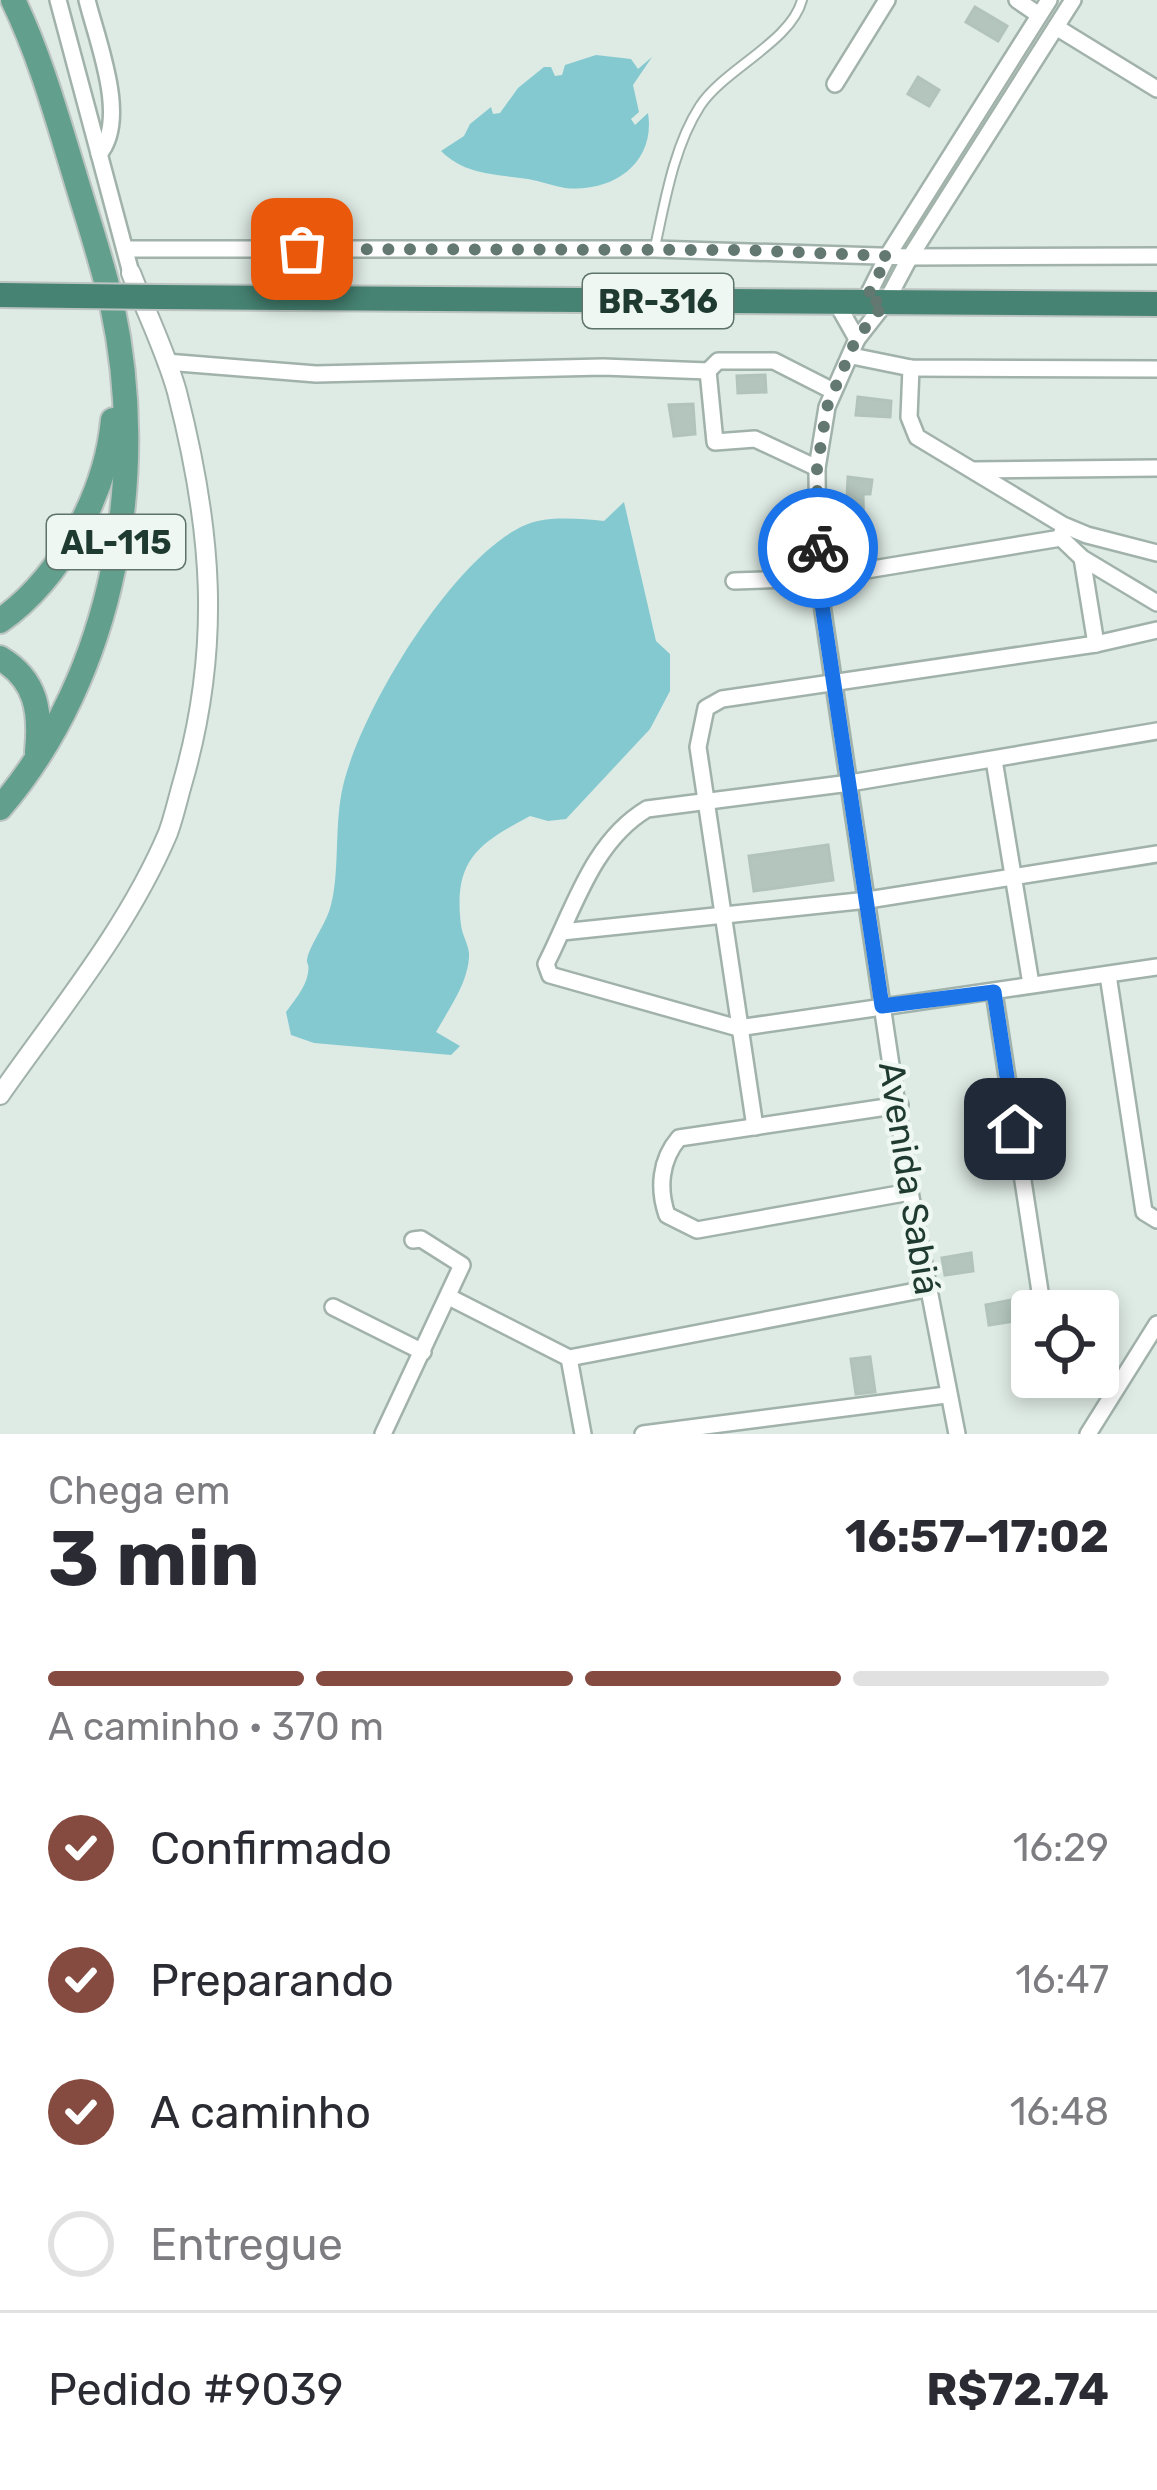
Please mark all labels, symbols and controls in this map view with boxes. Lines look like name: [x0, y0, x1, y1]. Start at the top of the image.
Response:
pin: [251, 198, 353, 300]
icon: bag: [269, 216, 335, 282]
road number: BR-316: [583, 274, 733, 328]
courier: [758, 488, 878, 608]
road number: AL-115: [47, 515, 185, 569]
icon: bike: [785, 515, 851, 581]
street label: Avenida Sabiá: [870, 1058, 949, 1298]
pin: [964, 1078, 1066, 1180]
icon: home: [982, 1096, 1048, 1162]
map controls: [1011, 1290, 1119, 1398]
button: locate: [1011, 1290, 1119, 1398]
text: Chega em: [48, 1468, 230, 1514]
text: 16:57–17:02: [845, 1510, 1109, 1563]
text: 3 min: [48, 1512, 260, 1605]
text: A caminho · 370 m: [48, 1704, 384, 1750]
icon: check: [48, 1815, 114, 1881]
text: Confirmado: [150, 1822, 392, 1875]
text: 16:29: [1013, 1825, 1109, 1871]
icon: check: [48, 1947, 114, 2013]
text: Preparando: [150, 1954, 394, 2007]
text: 16:47: [1015, 1957, 1109, 2003]
icon: check: [48, 2079, 114, 2145]
text: A caminho: [150, 2086, 371, 2139]
text: 16:48: [1010, 2089, 1109, 2135]
text: Entregue: [150, 2218, 343, 2271]
text: Pedido #9039: [48, 2363, 343, 2416]
text: R$72.74: [926, 2363, 1109, 2416]

